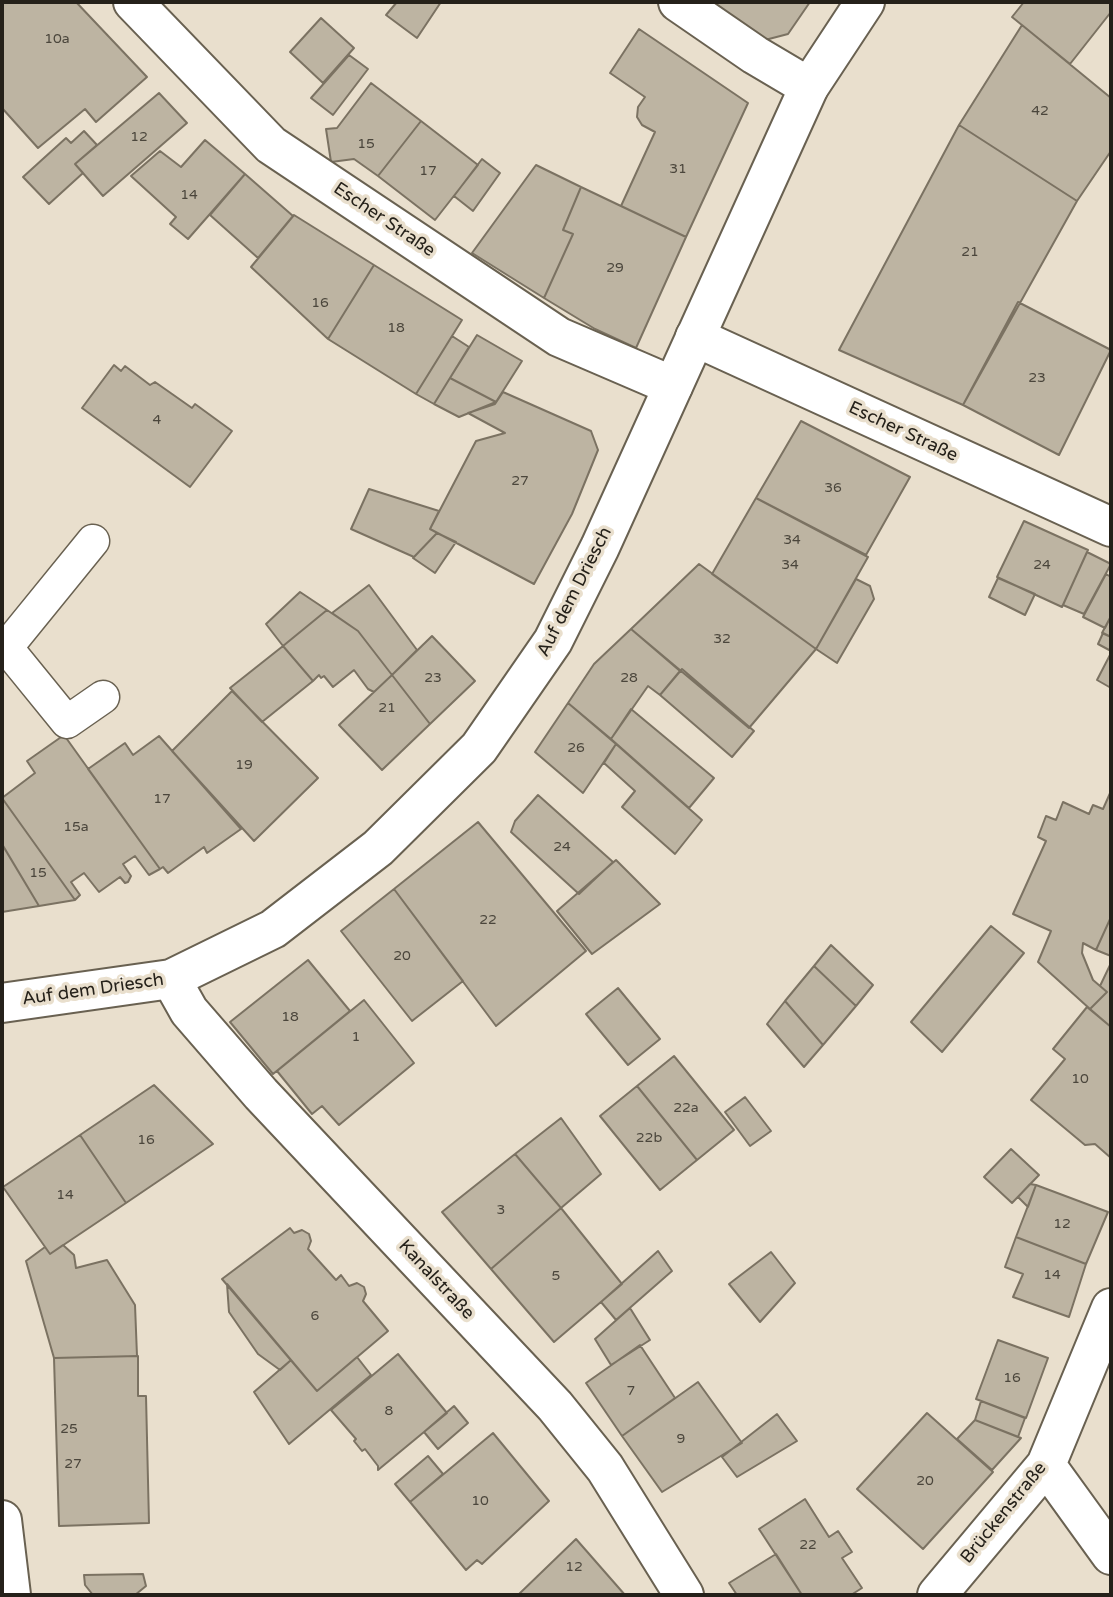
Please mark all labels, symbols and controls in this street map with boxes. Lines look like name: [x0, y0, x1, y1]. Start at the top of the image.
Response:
house number: 10a: [44, 31, 70, 47]
house number: 42: [1031, 103, 1049, 119]
house number: 12: [130, 129, 148, 145]
house number: 15: [357, 136, 375, 152]
house number: 31: [669, 161, 687, 177]
house number: 17: [419, 163, 437, 179]
street label: Escher Straße: [329, 178, 439, 262]
house number: 14: [180, 187, 198, 203]
house number: 21: [961, 244, 979, 260]
house number: 29: [606, 260, 624, 276]
house number: 16: [311, 295, 329, 311]
house number: 18: [387, 320, 405, 336]
house number: 23: [1028, 370, 1046, 386]
street label: Escher Straße: [845, 397, 961, 467]
house number: 4: [153, 412, 161, 428]
house number: 27: [511, 473, 529, 489]
house number: 36: [824, 480, 842, 496]
street label: Auf dem Driesch: [533, 524, 617, 660]
house number: 34: [783, 532, 801, 548]
house number: 34: [781, 557, 799, 573]
house number: 24: [1033, 557, 1051, 573]
house number: 32: [713, 631, 731, 647]
house number: 23: [424, 670, 442, 686]
house number: 28: [620, 670, 638, 686]
house number: 21: [378, 700, 396, 716]
house number: 26: [567, 740, 585, 756]
house number: 19: [235, 757, 253, 773]
house number: 17: [153, 791, 171, 807]
house number: 15a: [63, 819, 89, 835]
house number: 24: [553, 839, 571, 855]
house number: 15: [29, 865, 47, 881]
house number: 22: [479, 912, 497, 928]
house number: 20: [393, 948, 411, 964]
street label: Auf dem Driesch: [21, 969, 165, 1011]
house number: 18: [281, 1009, 299, 1025]
house number: 1: [352, 1029, 360, 1045]
house number: 10: [1071, 1071, 1089, 1087]
house number: 22a: [673, 1100, 699, 1116]
house number: 22b: [636, 1130, 662, 1146]
house number: 16: [137, 1132, 155, 1148]
house number: 14: [56, 1187, 74, 1203]
house number: 3: [497, 1202, 505, 1218]
house number: 12: [1053, 1216, 1071, 1232]
street label: Kanalstraße: [394, 1236, 478, 1324]
house number: 14: [1043, 1267, 1061, 1283]
house number: 5: [552, 1268, 560, 1284]
house number: 6: [311, 1308, 319, 1324]
house number: 16: [1003, 1370, 1021, 1386]
house number: 7: [627, 1383, 635, 1399]
house number: 8: [385, 1403, 393, 1419]
house number: 25: [60, 1421, 78, 1437]
house number: 9: [677, 1431, 685, 1447]
house number: 27: [64, 1456, 82, 1472]
street label: Brückenstraße: [957, 1458, 1051, 1568]
house number: 20: [916, 1473, 934, 1489]
house number: 10: [471, 1493, 489, 1509]
house number: 22: [799, 1537, 817, 1553]
house number: 12: [565, 1559, 583, 1575]

